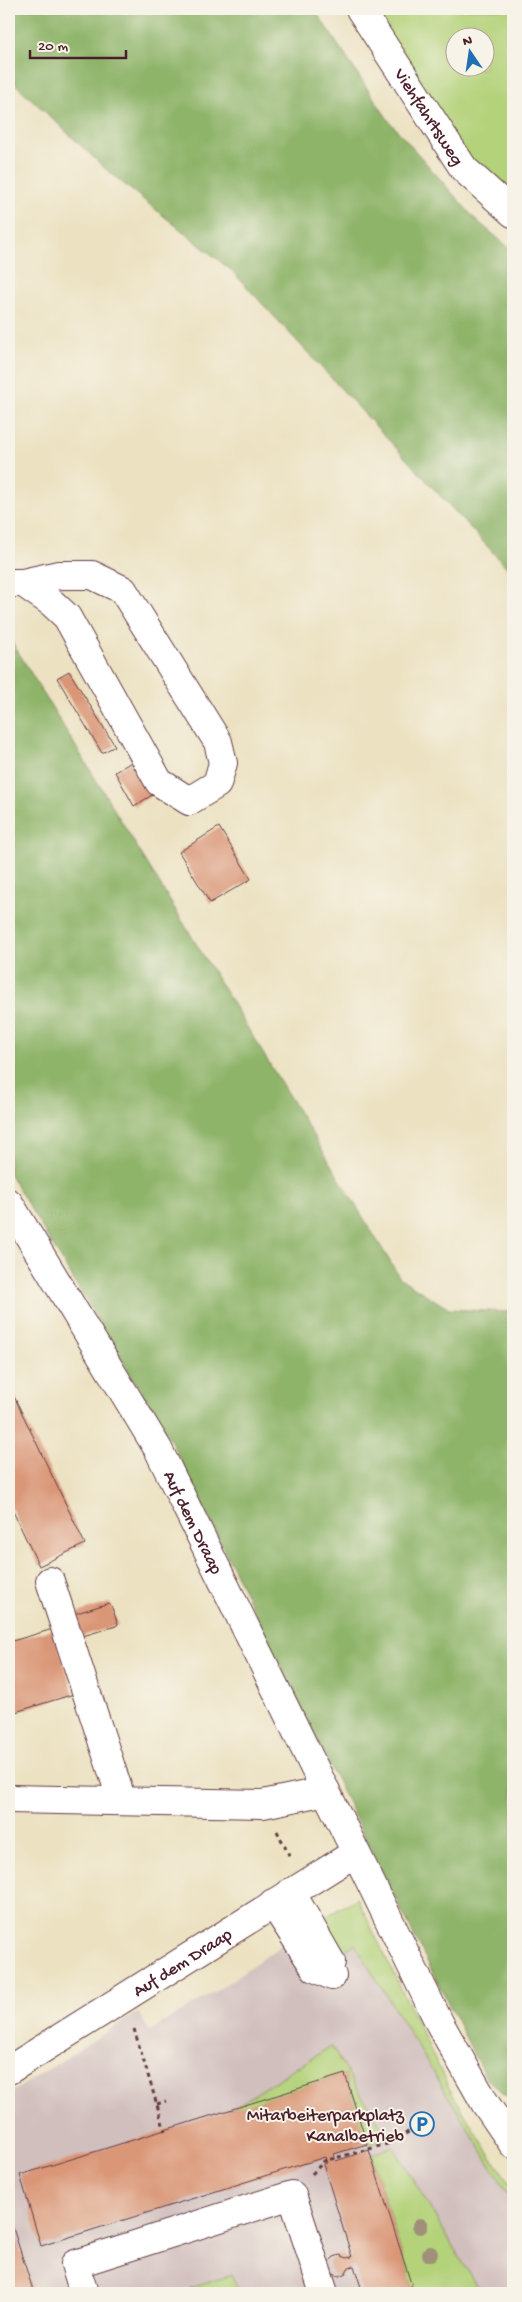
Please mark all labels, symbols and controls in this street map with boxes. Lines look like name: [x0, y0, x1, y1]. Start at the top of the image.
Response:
scale bar: [30, 28, 126, 60]
north arrow: [444, 28, 494, 78]
text: N: [461, 32, 474, 51]
text: 20 m: [38, 38, 68, 56]
street label: Viehfahrtsweg: [388, 64, 467, 170]
street label: Auf dem Draap: [157, 1468, 226, 1579]
street label: Auf dem Draap: [130, 1925, 237, 2003]
place label: Mitarbeiterparkplatz Kanalbetrieb: [247, 2106, 405, 2148]
parking icon: Mitarbeiterparkplatz Kanalbetrieb: [409, 2111, 435, 2137]

